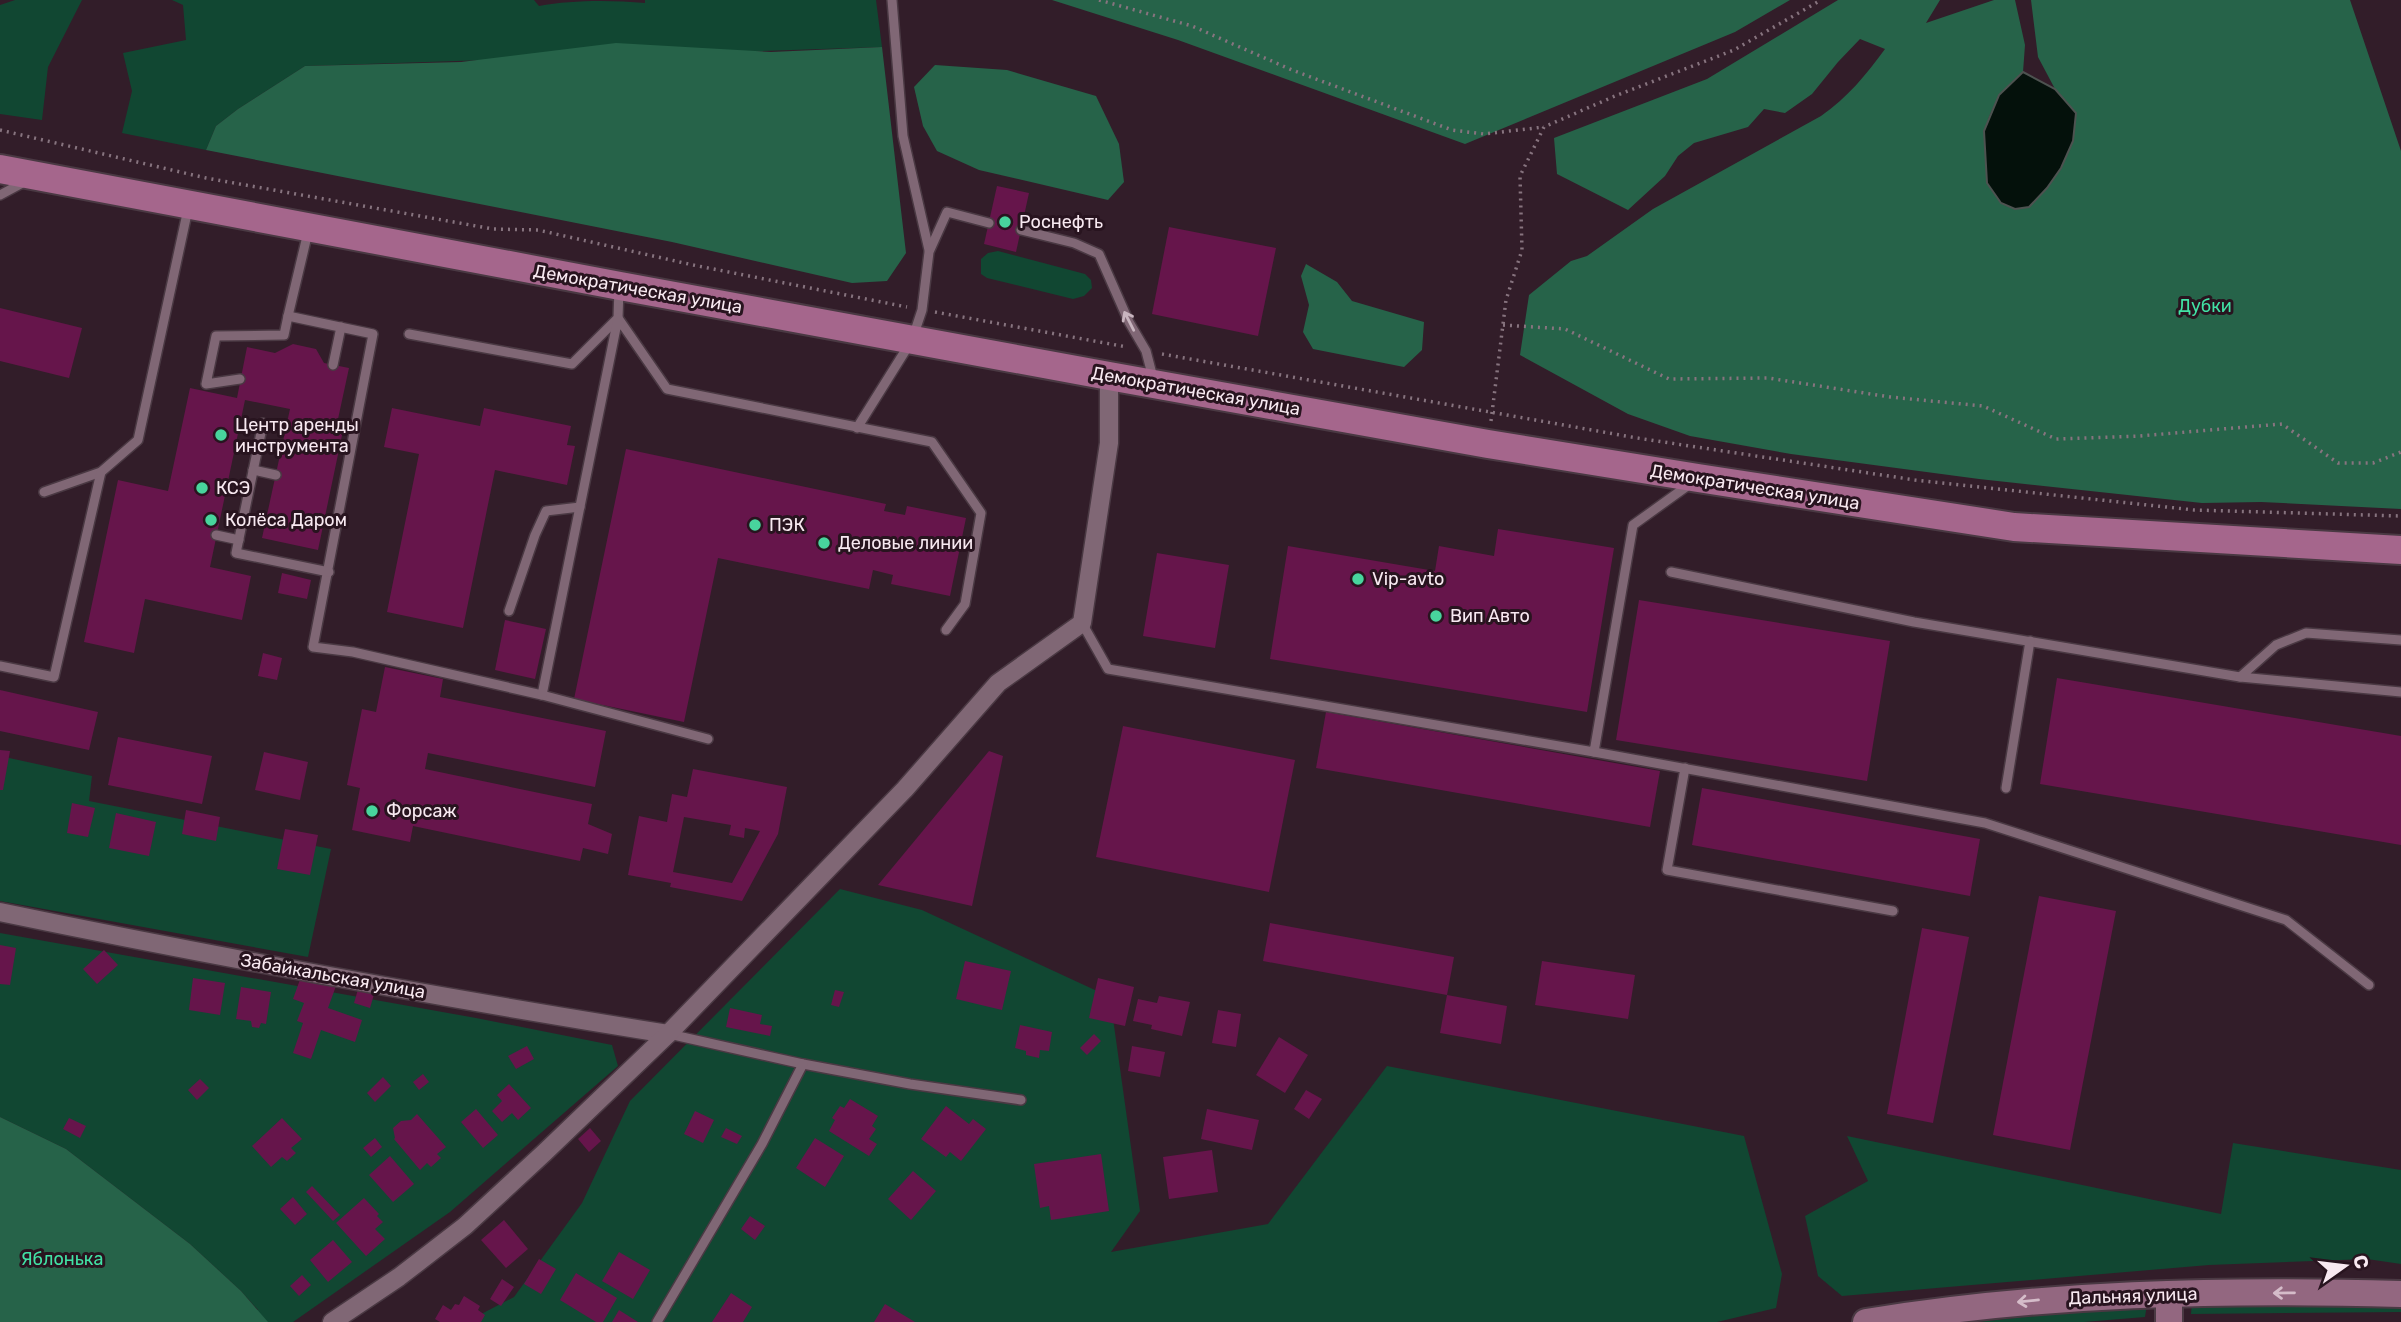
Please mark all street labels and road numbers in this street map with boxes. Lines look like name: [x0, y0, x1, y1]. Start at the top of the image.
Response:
street label: Демократическая улица: [532, 260, 744, 318]
street label: Демократическая улица: [1090, 362, 1302, 420]
street label: Демократическая улица: [1649, 460, 1861, 514]
street label: Забайкальская улица: [239, 949, 427, 1003]
street label: Дальняя улица: [2068, 1283, 2198, 1309]

